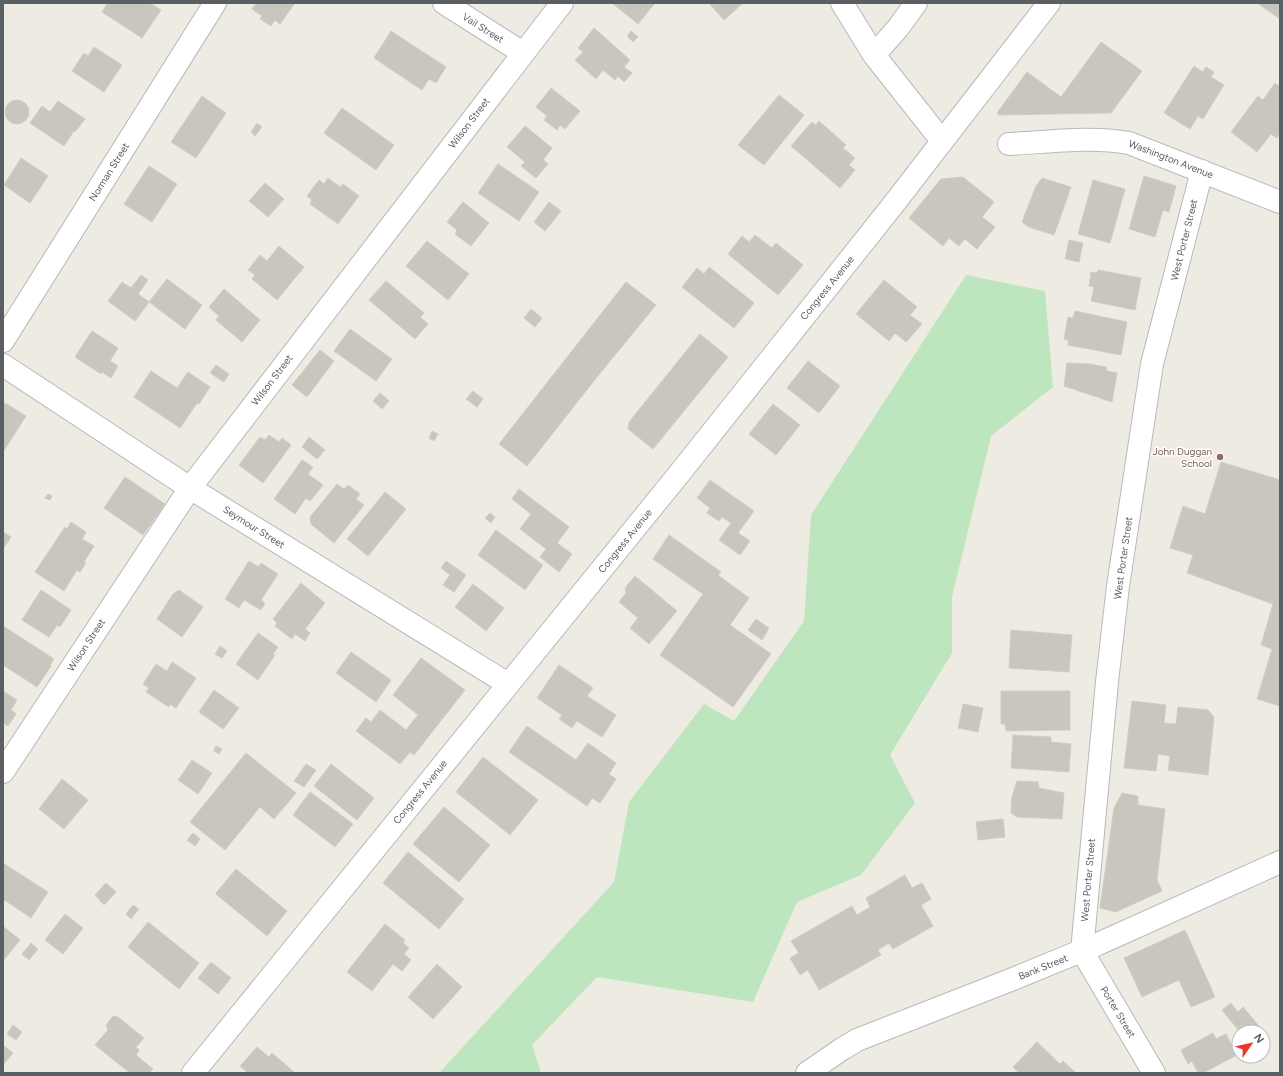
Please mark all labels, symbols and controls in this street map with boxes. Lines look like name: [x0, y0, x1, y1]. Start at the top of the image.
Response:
street label: Vail Street: [460, 10, 506, 46]
street label: Wilson Street: [446, 95, 493, 151]
street label: Washington Avenue: [1127, 137, 1216, 181]
street label: Norman Street: [86, 140, 132, 204]
street label: West Porter Street: [1168, 198, 1200, 282]
street label: Congress Avenue: [797, 253, 857, 323]
street label: Wilson Street: [249, 352, 296, 408]
place label: John Duggan School: [1153, 445, 1212, 470]
marker: John Duggan School: [1215, 452, 1225, 462]
street label: Seymour Street: [221, 503, 288, 551]
street label: Congress Avenue: [595, 506, 655, 576]
street label: West Porter Street: [1111, 516, 1135, 600]
street label: Wilson Street: [64, 616, 108, 674]
street label: Congress Avenue: [390, 757, 450, 827]
street label: West Porter Street: [1078, 838, 1098, 922]
street label: Bank Street: [1016, 951, 1070, 983]
street label: Porter Street: [1098, 984, 1139, 1040]
north arrow: [1231, 1024, 1271, 1064]
text: N: [1251, 1032, 1267, 1046]

